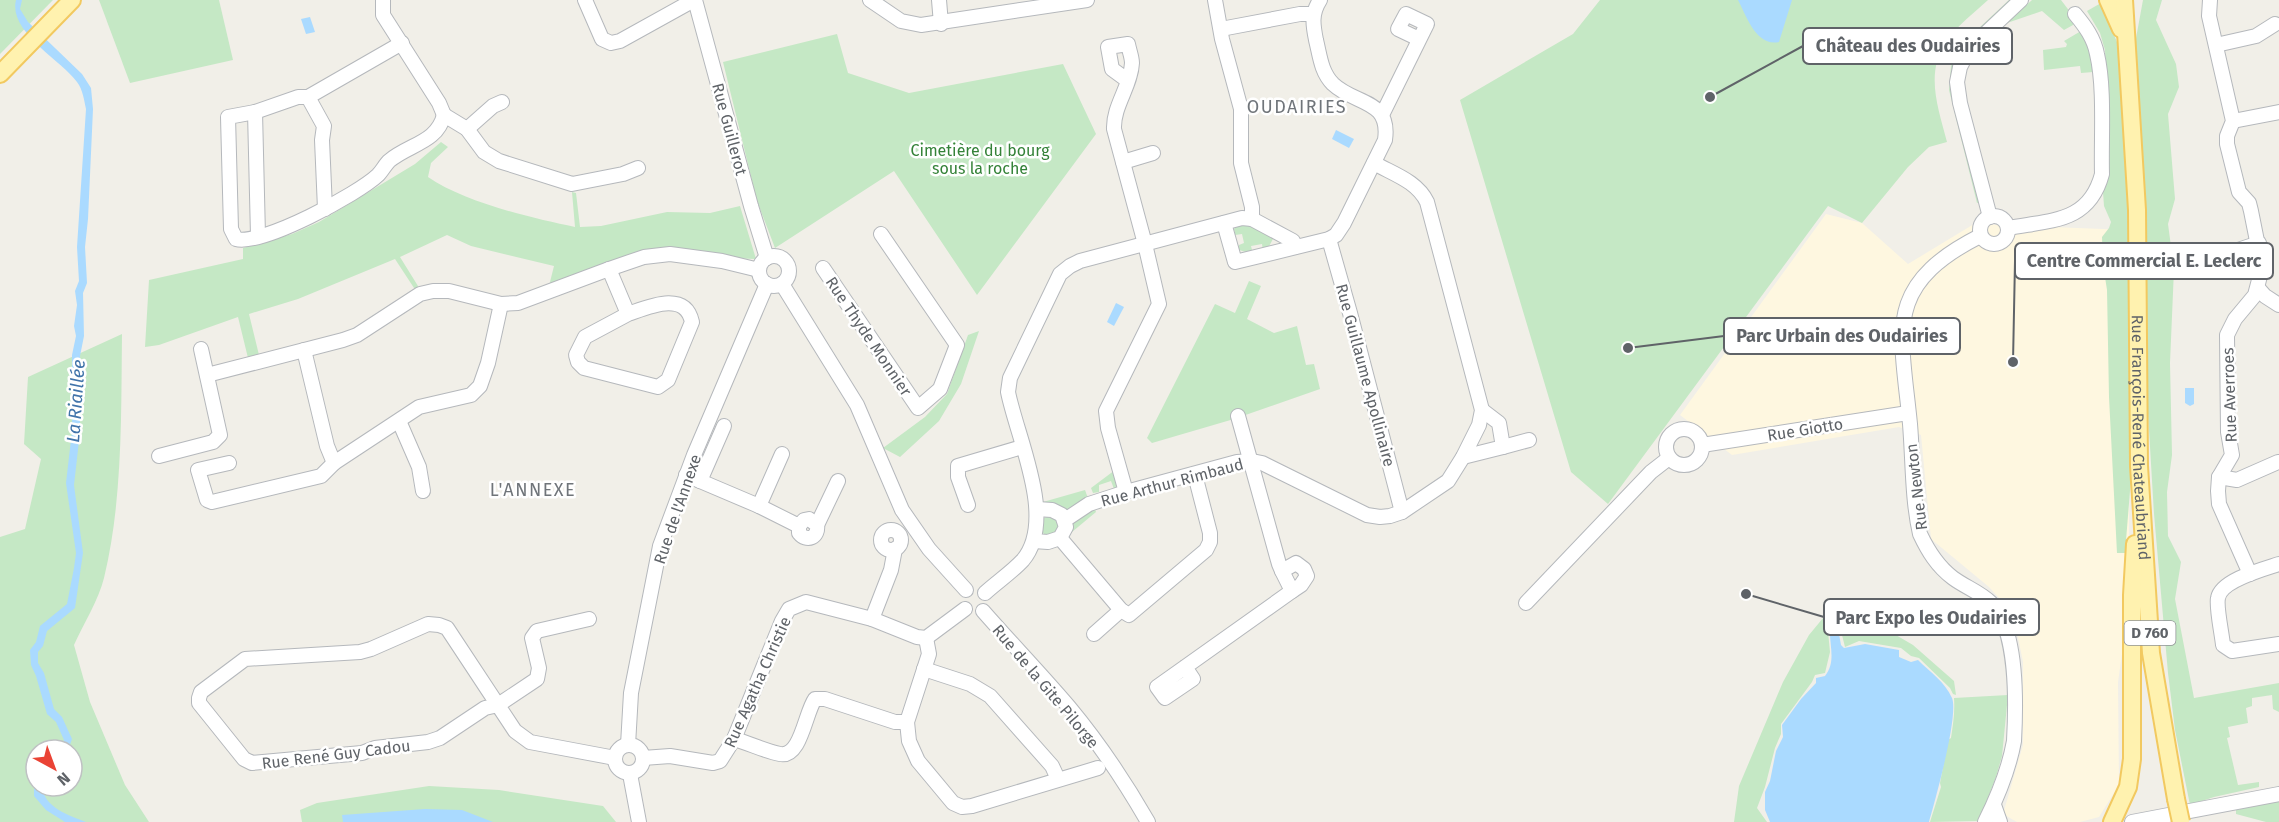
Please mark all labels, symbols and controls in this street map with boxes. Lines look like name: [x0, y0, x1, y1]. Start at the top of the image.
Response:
callout: Château des Oudairies: [1803, 28, 2012, 64]
text: Château des Oudairies: [1816, 35, 2000, 57]
street label: Rue Guillerot: [708, 81, 751, 178]
district label: OUDAIRIES: [1247, 96, 1347, 118]
park label: Cimetière du bourg sous la roche: [910, 141, 1050, 178]
callout: Centre Commercial E. Leclerc: [2015, 243, 2273, 279]
text: Centre Commercial E. Leclerc: [2027, 250, 2262, 272]
street label: Rue Thyde Monnier: [822, 273, 916, 400]
street label: Rue Guillaume Apollinaire: [1332, 281, 1399, 469]
street label: Rue François-René Chateaubriand: [2127, 315, 2154, 561]
callout: Parc Urbain des Oudairies: [1724, 318, 1960, 354]
text: Parc Urbain des Oudairies: [1736, 325, 1948, 347]
street label: Rue Averroes: [2218, 347, 2241, 443]
water label: La Riaillée: [62, 359, 90, 443]
street label: Rue Giotto: [1766, 414, 1844, 445]
street label: Rue Newton: [1902, 442, 1931, 531]
street label: Rue de l'Annexe: [650, 452, 705, 567]
street label: Rue Arthur Rimbaud: [1099, 454, 1246, 511]
district label: L'ANNEXE: [490, 479, 576, 501]
callout: Parc Expo les Oudairies: [1824, 599, 2039, 635]
text: Parc Expo les Oudairies: [1835, 607, 2027, 629]
street label: Rue Agatha Christie: [720, 614, 795, 751]
street label: Rue de la Gite Pilorge: [988, 621, 1103, 752]
road number: D 760: [2124, 621, 2176, 645]
street label: Rue René Guy Cadou: [261, 736, 412, 773]
north arrow: [24, 738, 84, 798]
text: N: [53, 768, 74, 790]

